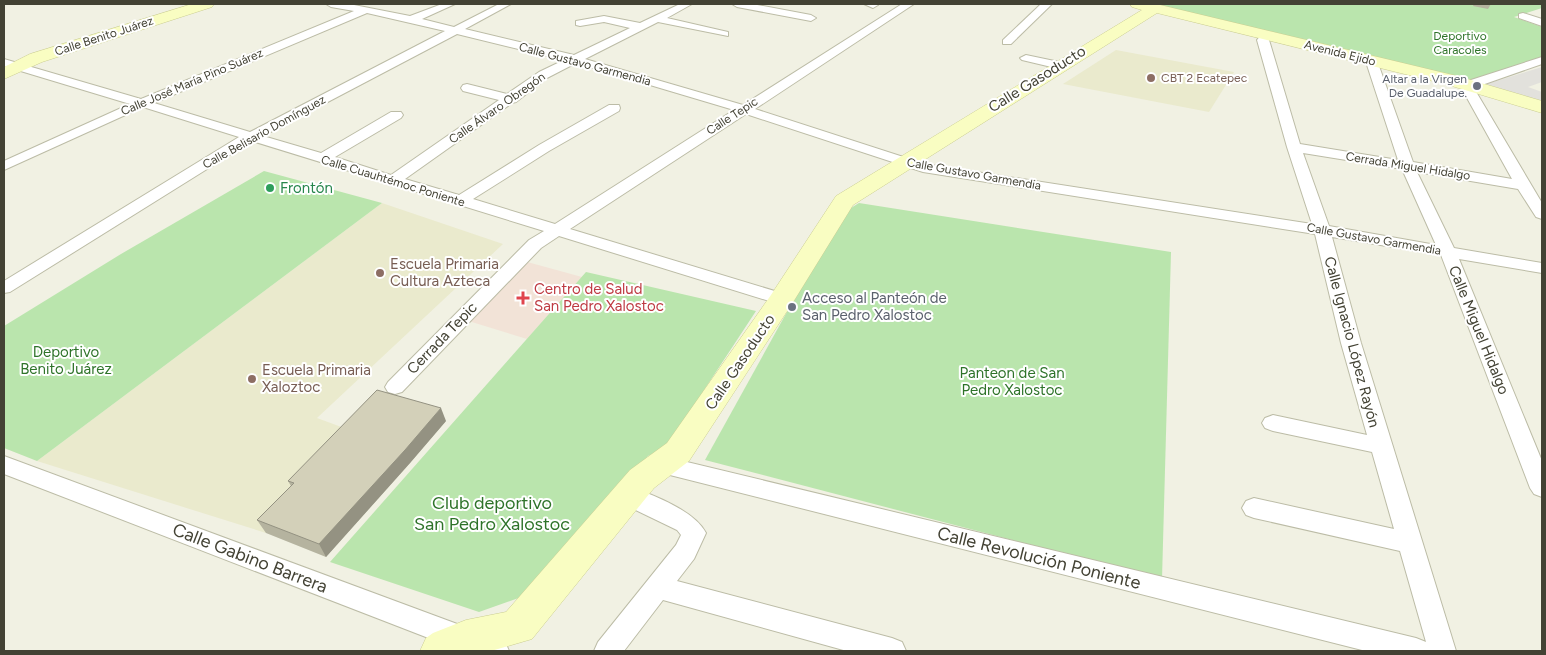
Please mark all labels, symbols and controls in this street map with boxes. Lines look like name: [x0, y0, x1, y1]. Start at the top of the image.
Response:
street label: Calle Benito Juárez: [53, 13, 155, 59]
park label: Deportivo Caracoles: [1433, 29, 1487, 57]
street label: Avenida Ejido: [1303, 37, 1377, 69]
street label: Calle Gustavo Garmendia: [517, 40, 653, 88]
street label: Calle Gasoducto: [985, 42, 1089, 116]
street label: Calle José María Pino Suárez: [119, 46, 265, 118]
street label: Calle Álvaro Obregón: [446, 69, 548, 146]
place label: CBT 2 Ecatepec: [1161, 71, 1248, 85]
marker: CBT 2 Ecatepec: [1145, 72, 1157, 84]
place label: Altar a la Virgen De Guadalupe.: [1382, 72, 1467, 100]
marker: Altar a la Virgen De Guadalupe.: [1471, 80, 1483, 92]
street label: Calle Belisario Domínguez: [200, 92, 328, 172]
street label: Calle Tepic: [704, 94, 761, 138]
street label: Cerrada Miguel Hidalgo: [1345, 149, 1471, 183]
street label: Calle Cuauhtémoc Poniente: [319, 152, 467, 210]
street label: Calle Gustavo Garmendia: [906, 155, 1042, 193]
place label: Frontón: [280, 179, 333, 197]
marker: Frontón: [264, 182, 276, 194]
street label: Calle Gustavo Garmendia: [1306, 220, 1442, 258]
place label: Escuela Primaria Cultura Azteca: [390, 255, 499, 290]
street label: Calle Ignacio López Rayón: [1321, 255, 1383, 429]
street label: Calle Miguel Hidalgo: [1445, 263, 1513, 397]
marker: Escuela Primaria Cultura Azteca: [374, 267, 386, 279]
place label: Centro de Salud San Pedro Xalostoc: [534, 280, 664, 315]
place label: Acceso al Panteón de San Pedro Xalostoc: [802, 289, 947, 324]
marker: Centro de Salud San Pedro Xalostoc: [516, 291, 530, 305]
street label: Cerrada Tepic: [403, 298, 481, 378]
marker: Acceso al Panteón de San Pedro Xalostoc: [786, 301, 798, 313]
street label: Calle Gasoducto: [701, 311, 779, 413]
park label: Deportivo Benito Juárez: [20, 343, 112, 378]
place label: Escuela Primaria Xaloztoc: [262, 361, 371, 396]
park label: Panteon de San Pedro Xalostoc: [959, 364, 1065, 399]
marker: Escuela Primaria Xaloztoc: [246, 373, 258, 385]
park label: Club deportivo San Pedro Xalostoc: [414, 492, 570, 535]
street label: Calle Gabino Barrera: [169, 518, 331, 598]
street label: Calle Revolución Poniente: [935, 522, 1143, 594]

